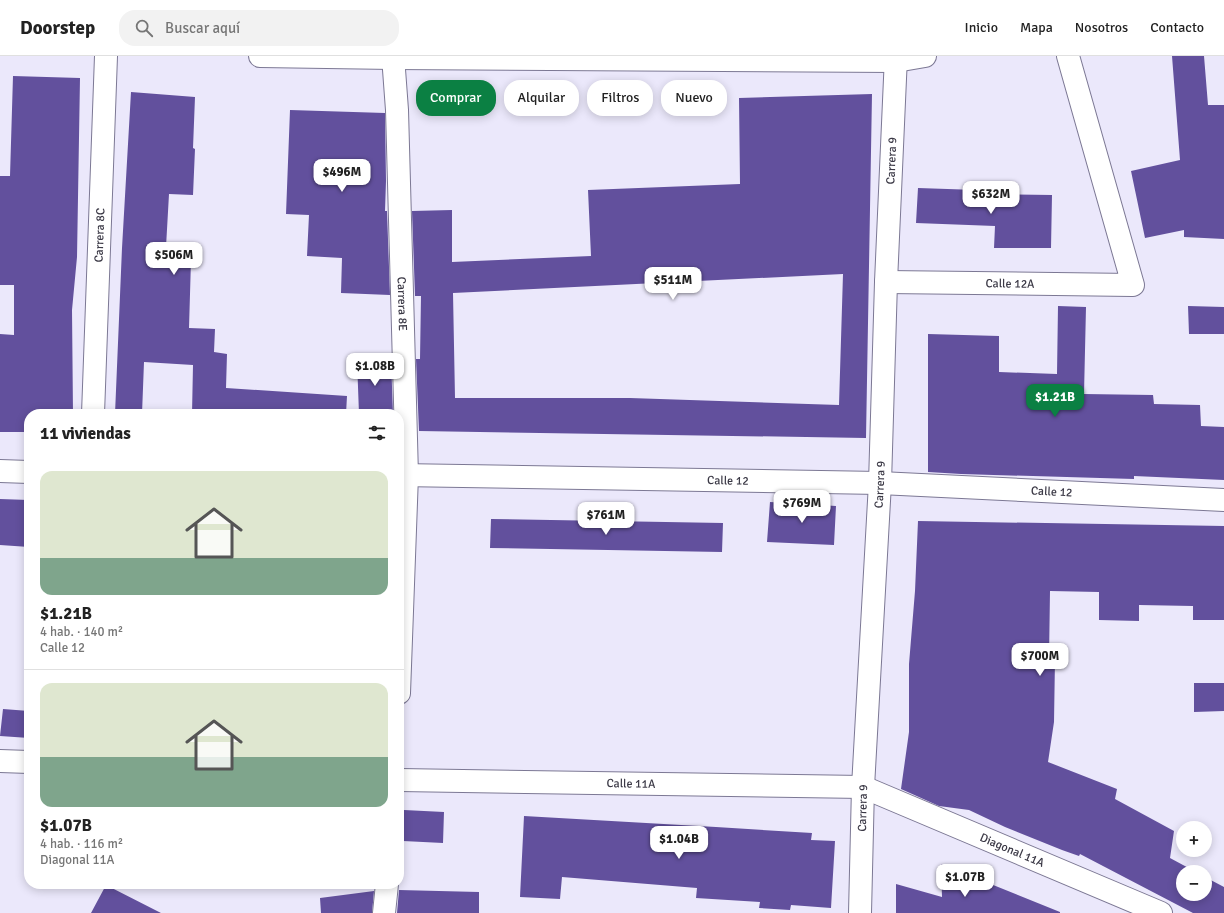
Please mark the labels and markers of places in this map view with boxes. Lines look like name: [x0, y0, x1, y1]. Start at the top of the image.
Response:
pin: $496M: [314, 159, 370, 193]
pin: $632M: [963, 181, 1019, 215]
pin: $506M: [146, 242, 202, 276]
pin: $511M: [645, 267, 701, 301]
pin: $1.08B: [342, 353, 408, 387]
pin: $1.21B: [1022, 384, 1088, 418]
pin: $769M: [774, 490, 830, 524]
pin: $761M: [578, 502, 634, 536]
pin: $700M: [1012, 643, 1068, 677]
pin: $1.04B: [646, 826, 712, 860]
pin: $1.07B: [932, 864, 998, 898]

